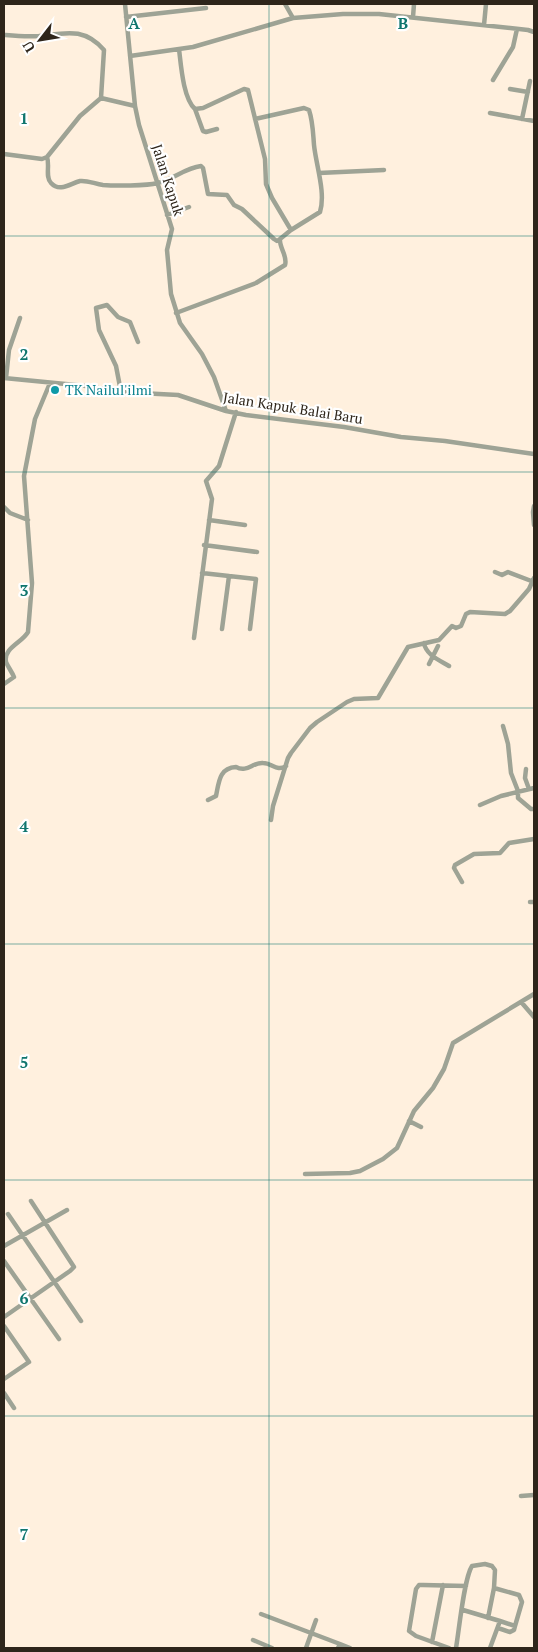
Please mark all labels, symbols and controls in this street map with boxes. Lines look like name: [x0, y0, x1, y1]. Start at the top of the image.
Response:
text: A: [128, 12, 140, 34]
text: B: [398, 12, 408, 34]
north arrow: [15, 15, 65, 65]
text: U: [18, 38, 39, 56]
text: 1: [19, 107, 29, 129]
street label: Jalan Kapuk: [148, 142, 189, 219]
text: 2: [19, 343, 29, 365]
place label: TK Nailul'ilmi: [65, 380, 152, 399]
marker: TK Nailul'ilmi: [49, 384, 61, 396]
street label: Jalan Kapuk Balai Baru: [222, 387, 364, 428]
text: 3: [19, 579, 29, 601]
text: 4: [19, 815, 29, 837]
text: 5: [19, 1051, 29, 1073]
text: 6: [19, 1287, 29, 1309]
text: 7: [19, 1523, 29, 1545]

